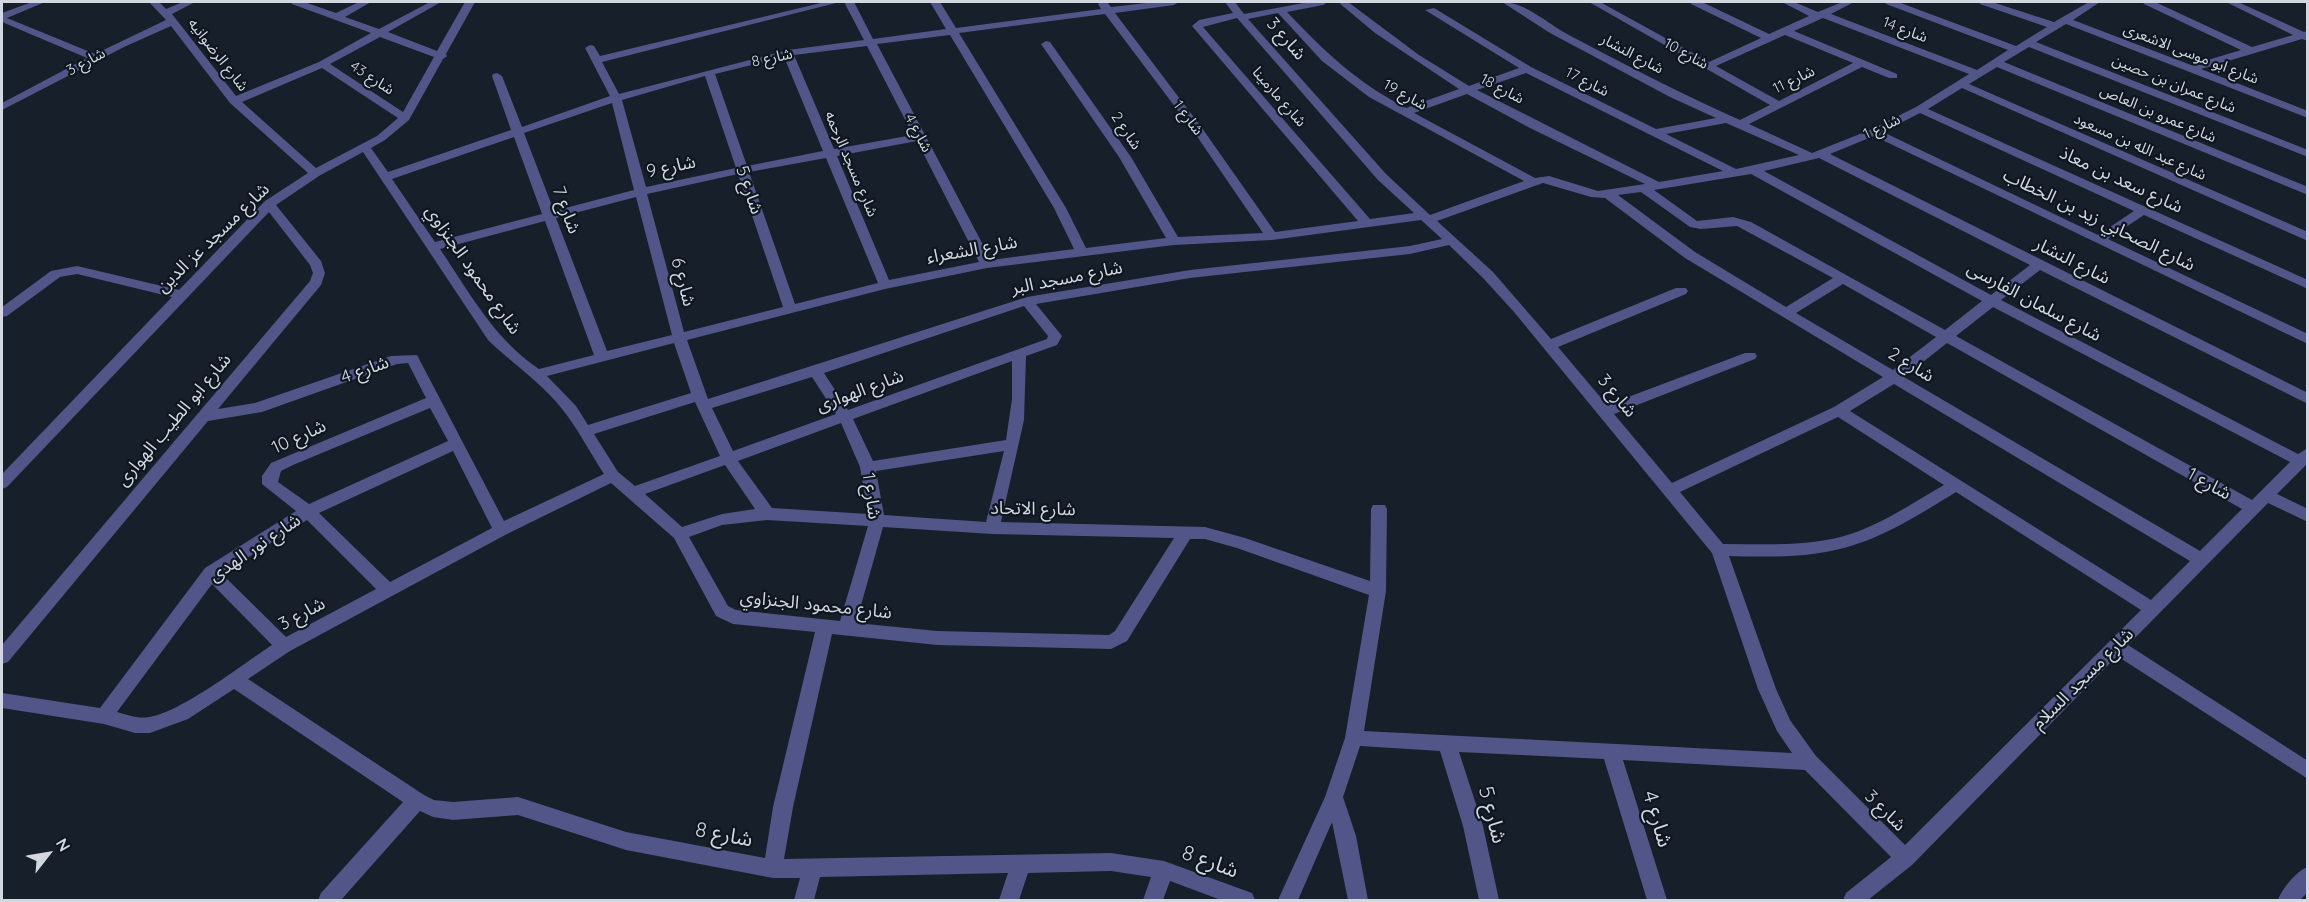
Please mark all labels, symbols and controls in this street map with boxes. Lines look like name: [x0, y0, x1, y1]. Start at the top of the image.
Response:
street label: شارع 3: [1262, 13, 1310, 65]
street label: شارع 14: [1880, 13, 1930, 47]
street label: شارع الرضوانيه: [184, 15, 252, 95]
street label: شارع ابو موسى الاشعرى: [2121, 20, 2261, 88]
street label: شارع النشار: [1598, 30, 1666, 78]
street label: شارع 10: [1661, 35, 1711, 73]
street label: شارع 3: [64, 44, 108, 80]
street label: شارع 8: [750, 45, 794, 71]
street label: شارع عمران بن حصين: [2110, 51, 2238, 117]
street label: شارع 43: [347, 57, 397, 99]
street label: شارع 11: [1770, 62, 1818, 98]
street label: شارع مارمينا: [1248, 63, 1310, 131]
street label: شارع 17: [1562, 63, 1612, 101]
street label: شارع 18: [1477, 70, 1527, 108]
street label: شارع 19: [1380, 76, 1430, 114]
street label: شارع عمرو بن العاص: [2097, 81, 2219, 147]
street label: شارع 1: [1169, 97, 1207, 139]
street label: شارع مسجد الرحمه: [821, 108, 881, 220]
street label: شارع 2: [1107, 109, 1145, 153]
street label: شارع عبد الله بن مسعود: [2071, 110, 2209, 184]
street label: شارع 4: [900, 111, 936, 155]
street label: شارع 1: [1861, 111, 1903, 143]
street label: شارع سعد بن معاذ: [2056, 142, 2186, 218]
street label: شارع 9: [644, 151, 698, 183]
street label: شارع 5: [731, 163, 767, 217]
street label: شارع الصحابي زيد بن الخطاب: [1999, 164, 2199, 276]
street label: شارع مسجد عز الدين: [152, 179, 274, 297]
street label: شارع 7: [547, 183, 585, 237]
street label: شارع محمود الجنزاوي: [420, 201, 526, 339]
street label: شارع الشعراء: [925, 231, 1019, 269]
street label: شارع النشار: [2030, 233, 2114, 289]
street label: شارع 6: [666, 255, 700, 309]
street label: شارع مسجد البر: [1009, 257, 1125, 299]
street label: شارع سلمان الفارسى: [1963, 258, 2105, 346]
street label: شارع 2: [1884, 343, 1938, 387]
street label: شارع ابو الطيب الهوارى: [112, 349, 236, 491]
street label: شارع 4: [338, 351, 392, 389]
street label: شارع الهوارى: [813, 365, 907, 417]
street label: شارع 3: [1593, 370, 1641, 422]
street label: شارع 10: [268, 415, 330, 459]
street label: شارع 1: [2183, 463, 2235, 505]
street label: شارع 1: [857, 471, 885, 521]
street label: شارع الاتحاد: [990, 497, 1076, 521]
street label: شارع نور الهدى: [205, 509, 305, 587]
street label: شارع محمود الجنزاوي: [739, 586, 893, 624]
street label: شارع 3: [275, 593, 329, 635]
street label: شارع مسجد السلام: [2028, 624, 2138, 734]
street label: شارع 5: [1472, 784, 1512, 846]
street label: شارع 3: [1860, 786, 1910, 836]
street label: شارع 4: [1637, 788, 1677, 850]
street label: شارع 8: [693, 817, 755, 853]
north arrow: [18, 824, 78, 884]
text: N: [52, 835, 75, 855]
street label: شارع 8: [1178, 840, 1242, 884]

